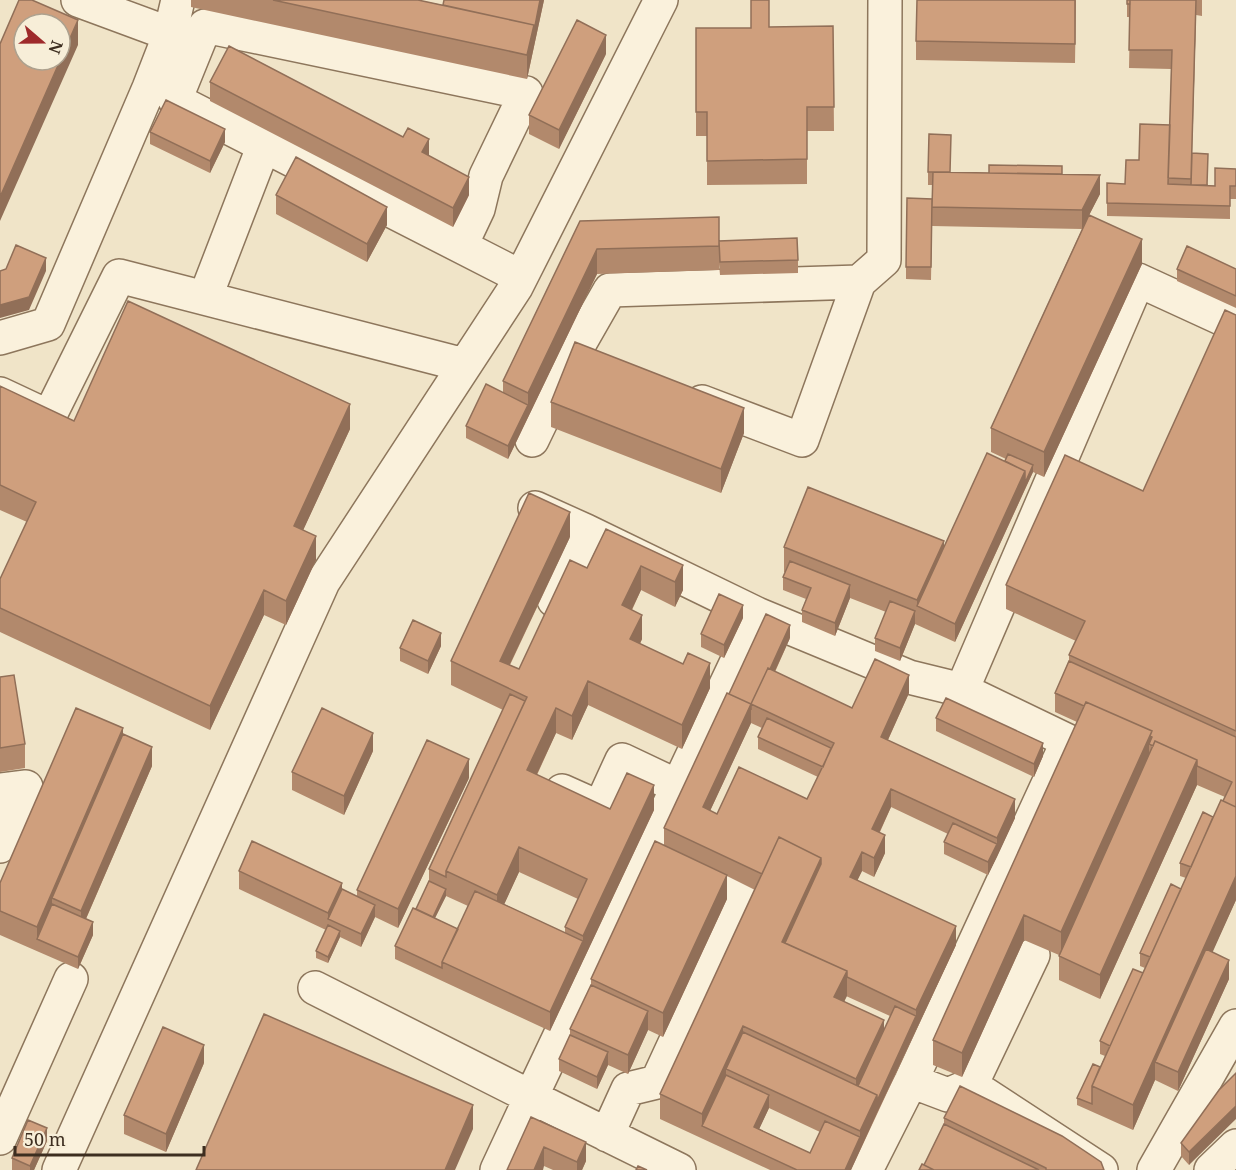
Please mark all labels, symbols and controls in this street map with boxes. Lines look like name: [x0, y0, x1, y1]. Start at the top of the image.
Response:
north arrow: [12, 12, 72, 72]
text: N: [43, 37, 69, 57]
scale bar: [15, 1119, 204, 1157]
text: 50 m: [24, 1127, 66, 1151]

